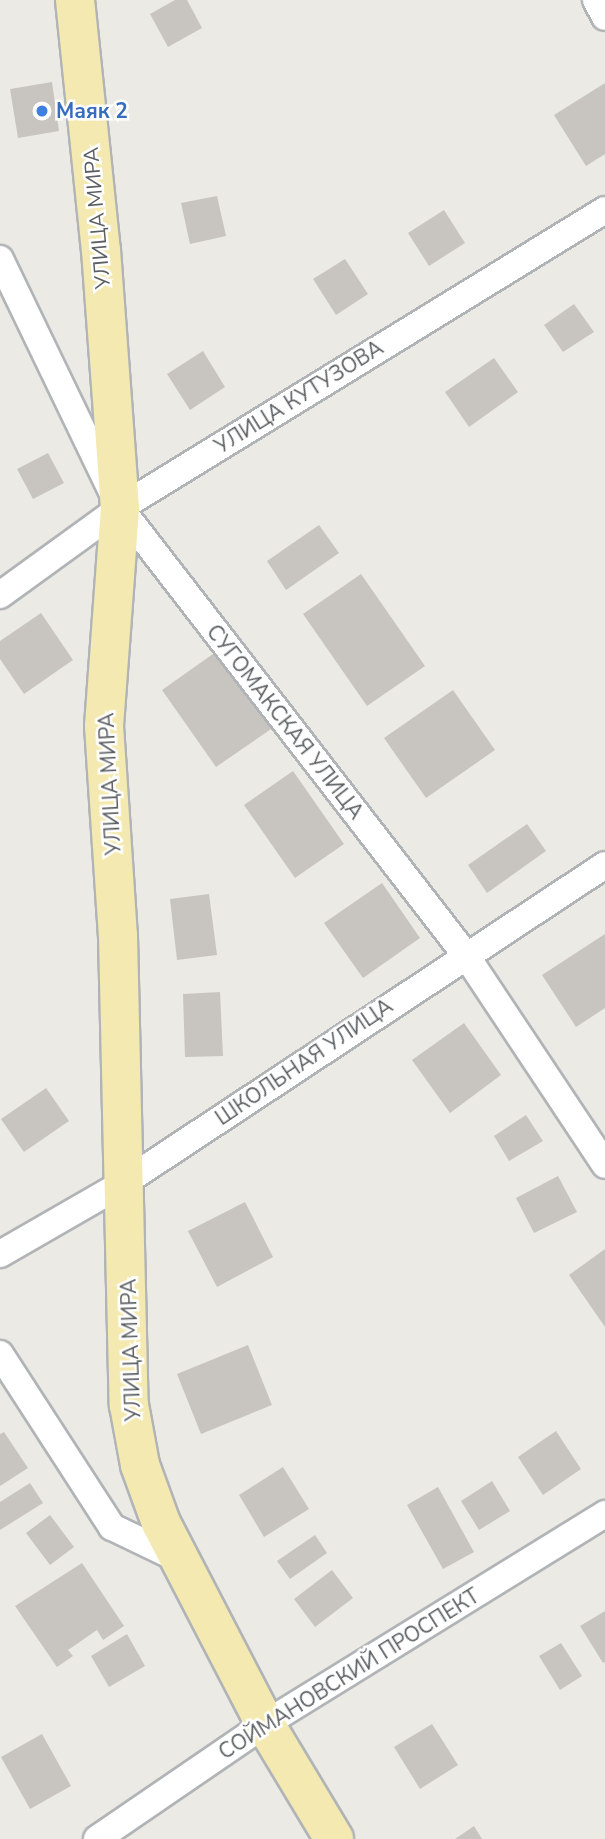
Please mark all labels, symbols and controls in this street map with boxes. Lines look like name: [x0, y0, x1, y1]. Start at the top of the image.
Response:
place label: Маяк 2: [56, 98, 128, 124]
marker: Маяк 2: [34, 103, 50, 119]
street label: УЛИЦА МИРА: [78, 146, 116, 290]
street label: УЛИЦА КУТУЗОВА: [210, 335, 388, 459]
street label: СУГОМАКСКАЯ УЛИЦА: [201, 620, 369, 824]
street label: УЛИЦА МИРА: [94, 712, 126, 856]
street label: ШКОЛЬНАЯ УЛИЦА: [211, 993, 397, 1131]
street label: УЛИЦА МИРА: [116, 1278, 146, 1422]
street label: СОЙМАНОВСКИЙ ПРОСПЕКТ: [214, 1583, 484, 1765]

